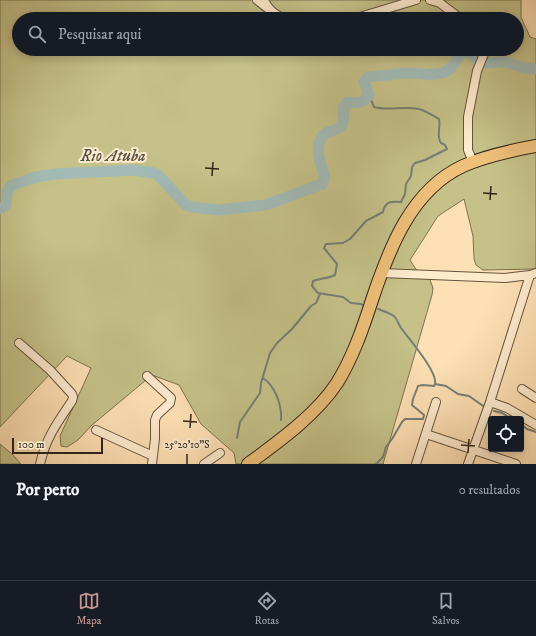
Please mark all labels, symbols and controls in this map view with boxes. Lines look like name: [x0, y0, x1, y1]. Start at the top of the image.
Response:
search box: [12, 12, 524, 56]
icon: search: [26, 23, 48, 45]
text: Pesquisar aqui: [58, 25, 141, 44]
water label: Rio Atuba: [79, 145, 146, 167]
map controls: [488, 416, 524, 452]
button: locate: [488, 416, 524, 452]
scale bar: [12, 436, 103, 455]
text: 100 m: [18, 438, 44, 452]
text: 25°20'10"S: [164, 439, 210, 451]
text: Por perto: [16, 479, 79, 501]
text: 0 resultados: [459, 482, 520, 498]
tab: Mapa: [77, 590, 101, 628]
tab: Rotas: [254, 590, 279, 628]
tab: Salvos: [432, 590, 459, 628]

